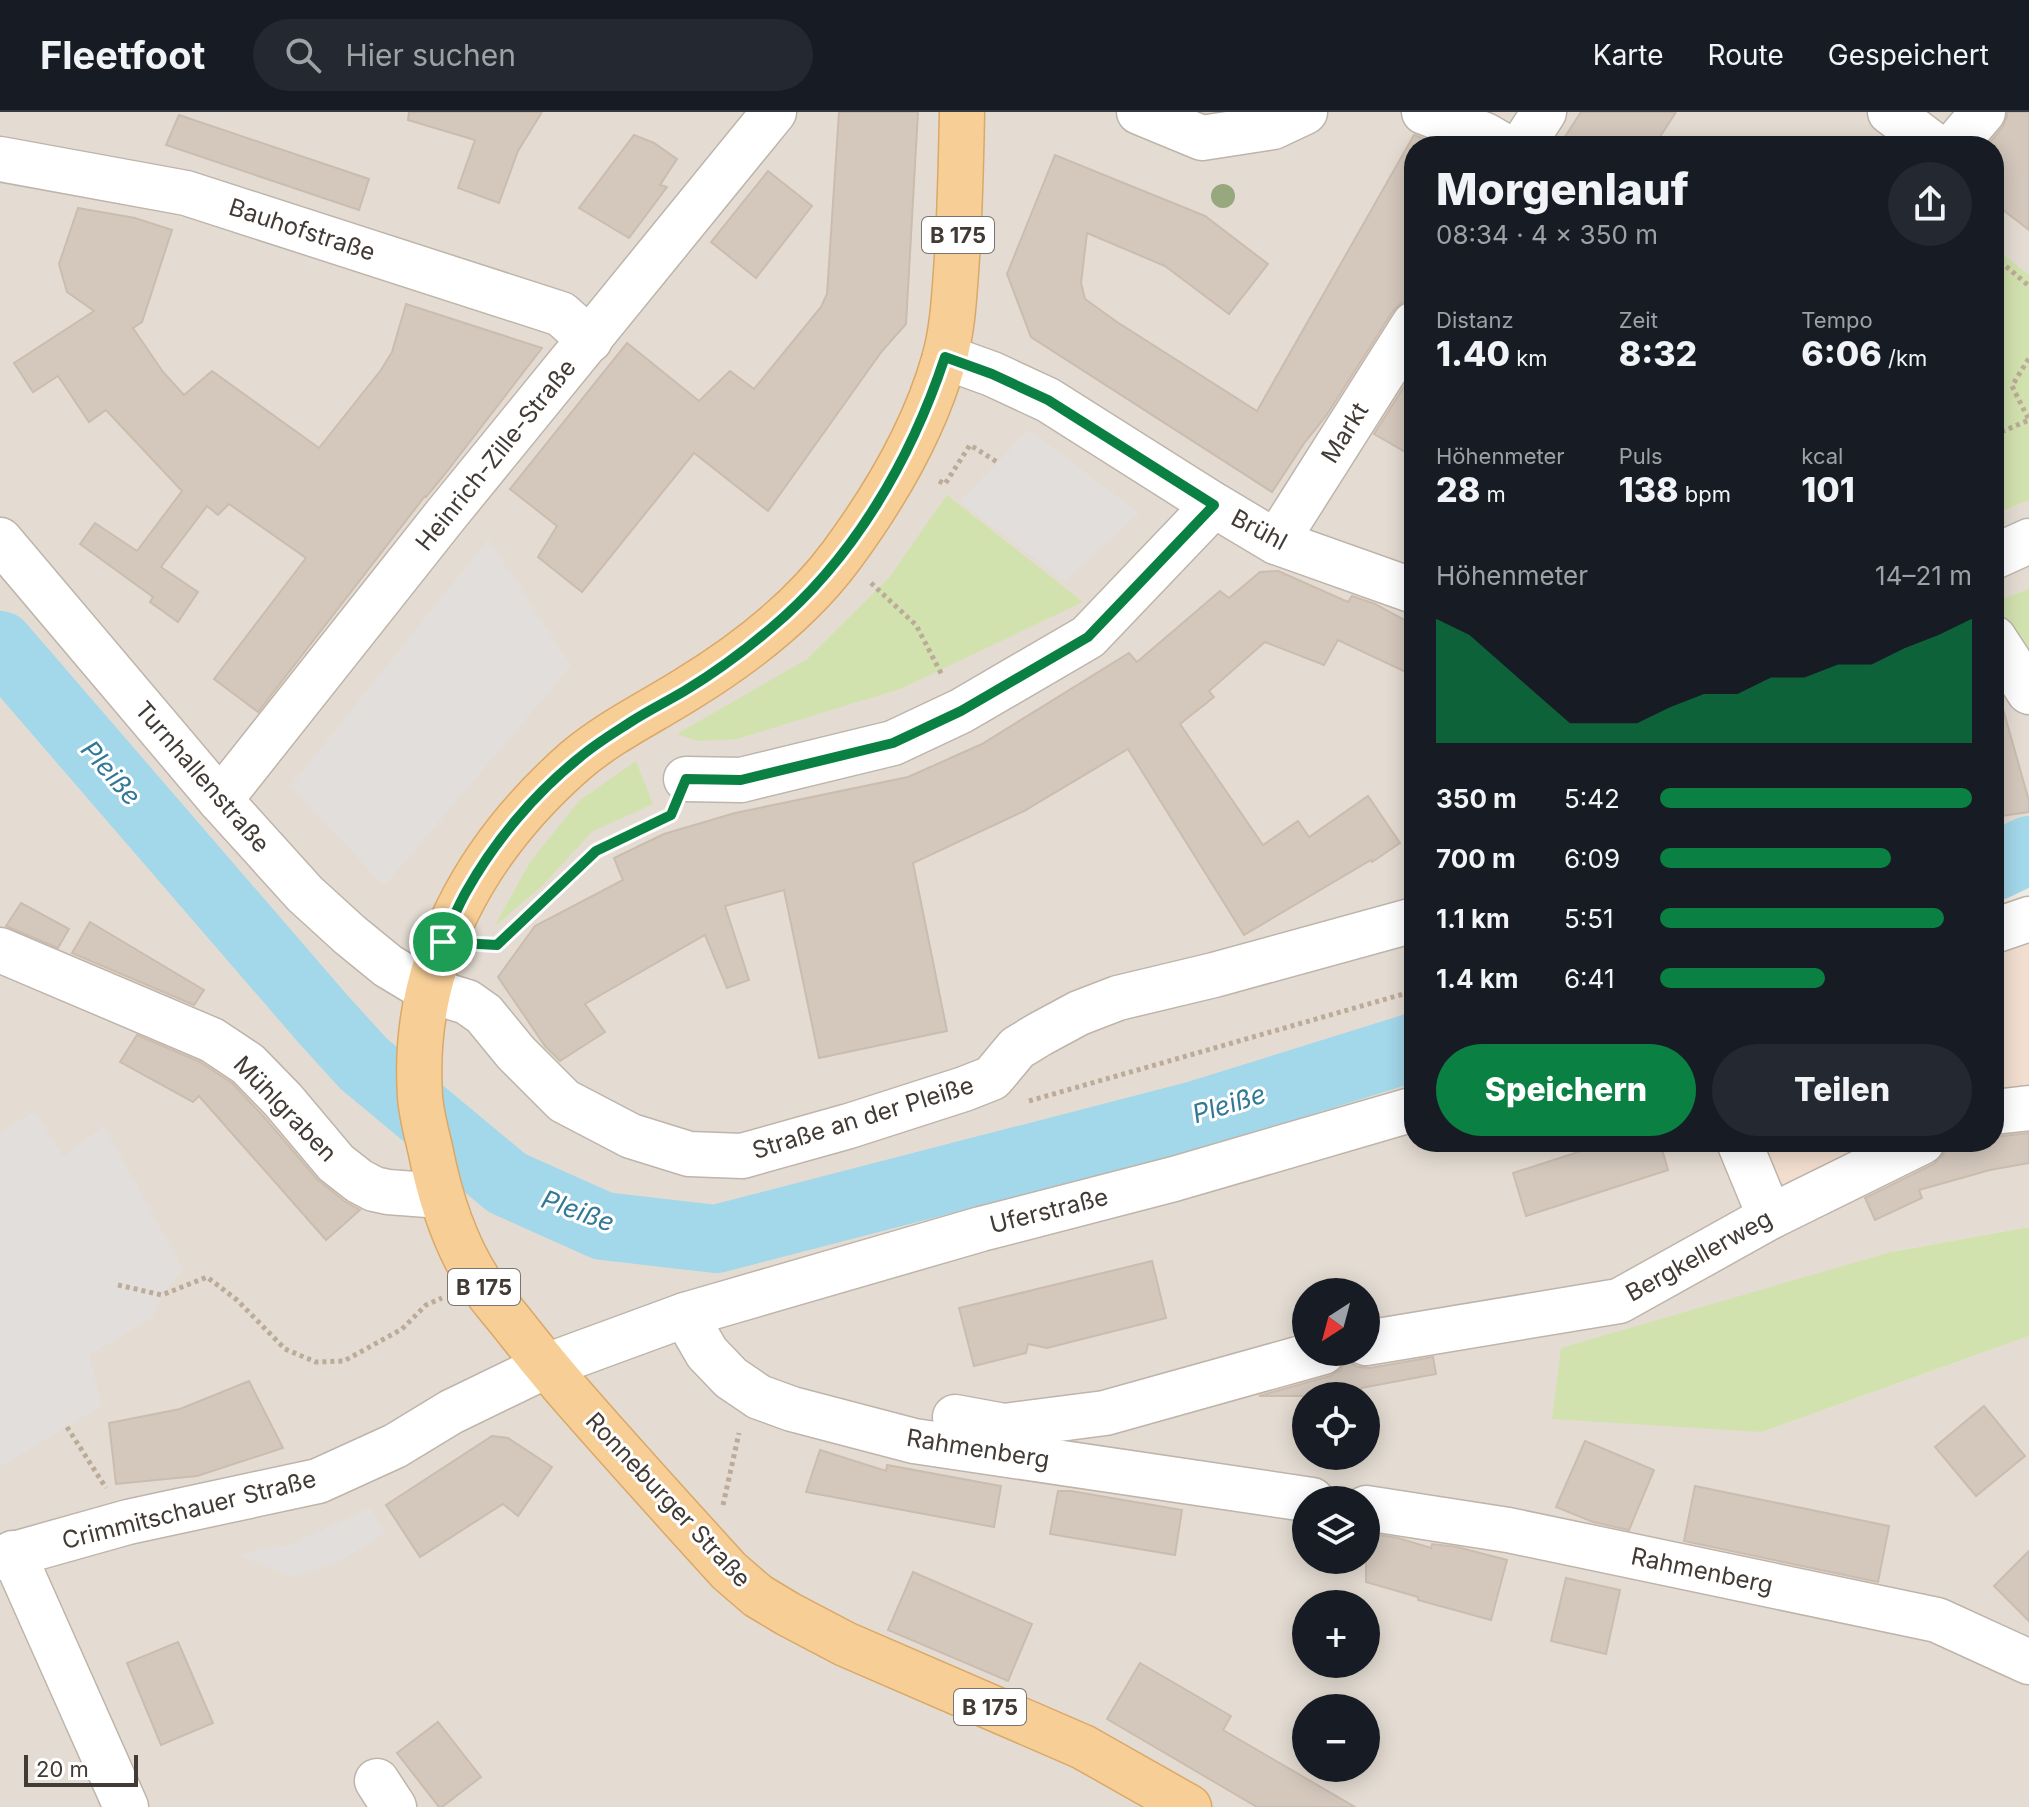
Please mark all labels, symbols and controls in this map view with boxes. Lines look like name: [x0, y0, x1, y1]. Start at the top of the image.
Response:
search box: [253, 19, 813, 91]
text: Fleetfoot: [40, 32, 205, 78]
icon: search: [281, 33, 325, 77]
text: Hier suchen: [345, 37, 516, 73]
text: Karte: [1593, 38, 1664, 72]
text: Route: [1708, 38, 1784, 72]
text: Gespeichert: [1828, 38, 1989, 72]
text: Morgenlauf: [1436, 162, 1689, 216]
button: share: [1888, 162, 1972, 246]
street label: Bauhofstraße: [225, 192, 379, 267]
road number: B 175: [922, 217, 994, 253]
text: 08:34 · 4 × 350 m: [1436, 219, 1658, 250]
text: Distanz: [1436, 307, 1514, 333]
text: Zeit: [1619, 307, 1658, 333]
text: Tempo: [1801, 307, 1873, 333]
text: 1.40: [1436, 333, 1510, 374]
text: 8:32: [1619, 333, 1697, 374]
text: 6:06: [1801, 333, 1882, 374]
text: km: [1510, 345, 1547, 371]
text: /km: [1882, 345, 1927, 371]
street label: Heinrich-Zille-Straße: [409, 353, 582, 556]
street label: Markt: [1315, 397, 1374, 468]
text: Höhenmeter: [1436, 443, 1565, 469]
text: Puls: [1619, 443, 1663, 469]
text: kcal: [1801, 443, 1843, 469]
text: 28: [1436, 469, 1480, 510]
text: 138: [1619, 469, 1679, 510]
text: 101: [1801, 469, 1855, 510]
text: m: [1480, 481, 1506, 507]
text: bpm: [1679, 481, 1731, 507]
street label: Brühl: [1226, 503, 1292, 556]
text: Höhenmeter: [1436, 560, 1588, 591]
text: 14–21 m: [1875, 560, 1972, 591]
street label: Turnhallenstraße: [129, 695, 276, 858]
water label: Pleiße: [75, 734, 148, 811]
text: 350 m: [1436, 783, 1517, 814]
text: 5:42: [1564, 783, 1620, 814]
text: 700 m: [1436, 843, 1516, 874]
text: 6:09: [1564, 843, 1620, 874]
text: 1.1 km: [1436, 903, 1510, 934]
text: 5:51: [1564, 903, 1614, 934]
pin: [409, 908, 477, 976]
icon: arrive: [421, 920, 465, 964]
text: 1.4 km: [1436, 963, 1518, 994]
text: 6:41: [1564, 963, 1614, 994]
button: Speichern: [1436, 1044, 1696, 1136]
button: Teilen: [1712, 1044, 1972, 1136]
street label: Mühlgraben: [228, 1050, 343, 1168]
street label: Straße an der Pleiße: [749, 1070, 977, 1165]
water label: Pleiße: [1188, 1078, 1269, 1129]
street label: Uferstraße: [987, 1182, 1111, 1239]
water label: Pleiße: [538, 1183, 619, 1238]
street label: Bergkellerweg: [1621, 1204, 1777, 1308]
road number: B 175: [448, 1269, 520, 1305]
north arrow: [1292, 1278, 1380, 1366]
map controls: [1292, 1278, 1380, 1782]
button: locate: [1292, 1382, 1380, 1470]
street label: Ronneburger Straße: [580, 1406, 757, 1593]
street label: Rahmenberg: [905, 1423, 1052, 1474]
street label: Crimmitschauer Straße: [59, 1464, 319, 1555]
button: layers: [1292, 1486, 1380, 1574]
street label: Rahmenberg: [1629, 1541, 1776, 1600]
button: +: [1292, 1590, 1380, 1678]
road number: B 175: [954, 1689, 1026, 1725]
button: −: [1292, 1694, 1380, 1782]
scale bar: [24, 1751, 138, 1787]
text: 20 m: [36, 1756, 89, 1782]

